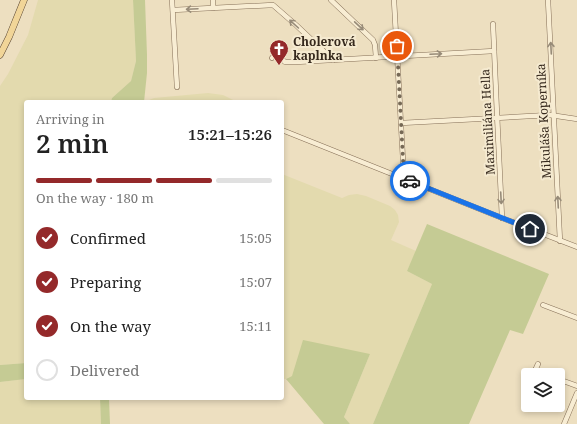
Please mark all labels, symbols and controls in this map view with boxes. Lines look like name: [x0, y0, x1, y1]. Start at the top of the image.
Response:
one-way arrow: [186, 6, 199, 13]
one-way arrow: [289, 19, 300, 28]
one-way arrow: [354, 21, 364, 31]
pin: [380, 29, 414, 63]
place label: Cholerová kaplnka: [293, 33, 356, 64]
icon: bag: [386, 35, 408, 57]
church icon: Cholerová kaplnka: [268, 38, 290, 66]
one-way arrow: [547, 42, 554, 55]
one-way arrow: [429, 51, 442, 58]
street label: Mikuláša Koperníka: [532, 63, 555, 179]
street label: Maximiliána Hella: [476, 68, 499, 175]
text: Arriving in: [36, 110, 105, 128]
text: 15:21–15:26: [188, 124, 272, 144]
text: 2 min: [36, 125, 109, 161]
courier: [390, 161, 430, 201]
icon: car: [399, 170, 421, 192]
text: On the way · 180 m: [36, 189, 154, 207]
one-way arrow: [498, 191, 505, 204]
one-way arrow: [555, 196, 562, 209]
pin: [513, 212, 547, 246]
icon: home: [519, 218, 541, 240]
icon: check: [36, 227, 58, 249]
text: Confirmed: [70, 228, 146, 248]
text: 15:05: [239, 229, 272, 247]
icon: check: [36, 271, 58, 293]
text: Preparing: [70, 272, 141, 292]
text: 15:07: [239, 273, 272, 291]
icon: check: [36, 315, 58, 337]
text: On the way: [70, 316, 151, 336]
text: 15:11: [239, 317, 272, 335]
text: Delivered: [70, 360, 139, 380]
map controls: [521, 368, 565, 412]
button: layers: [521, 368, 565, 412]

